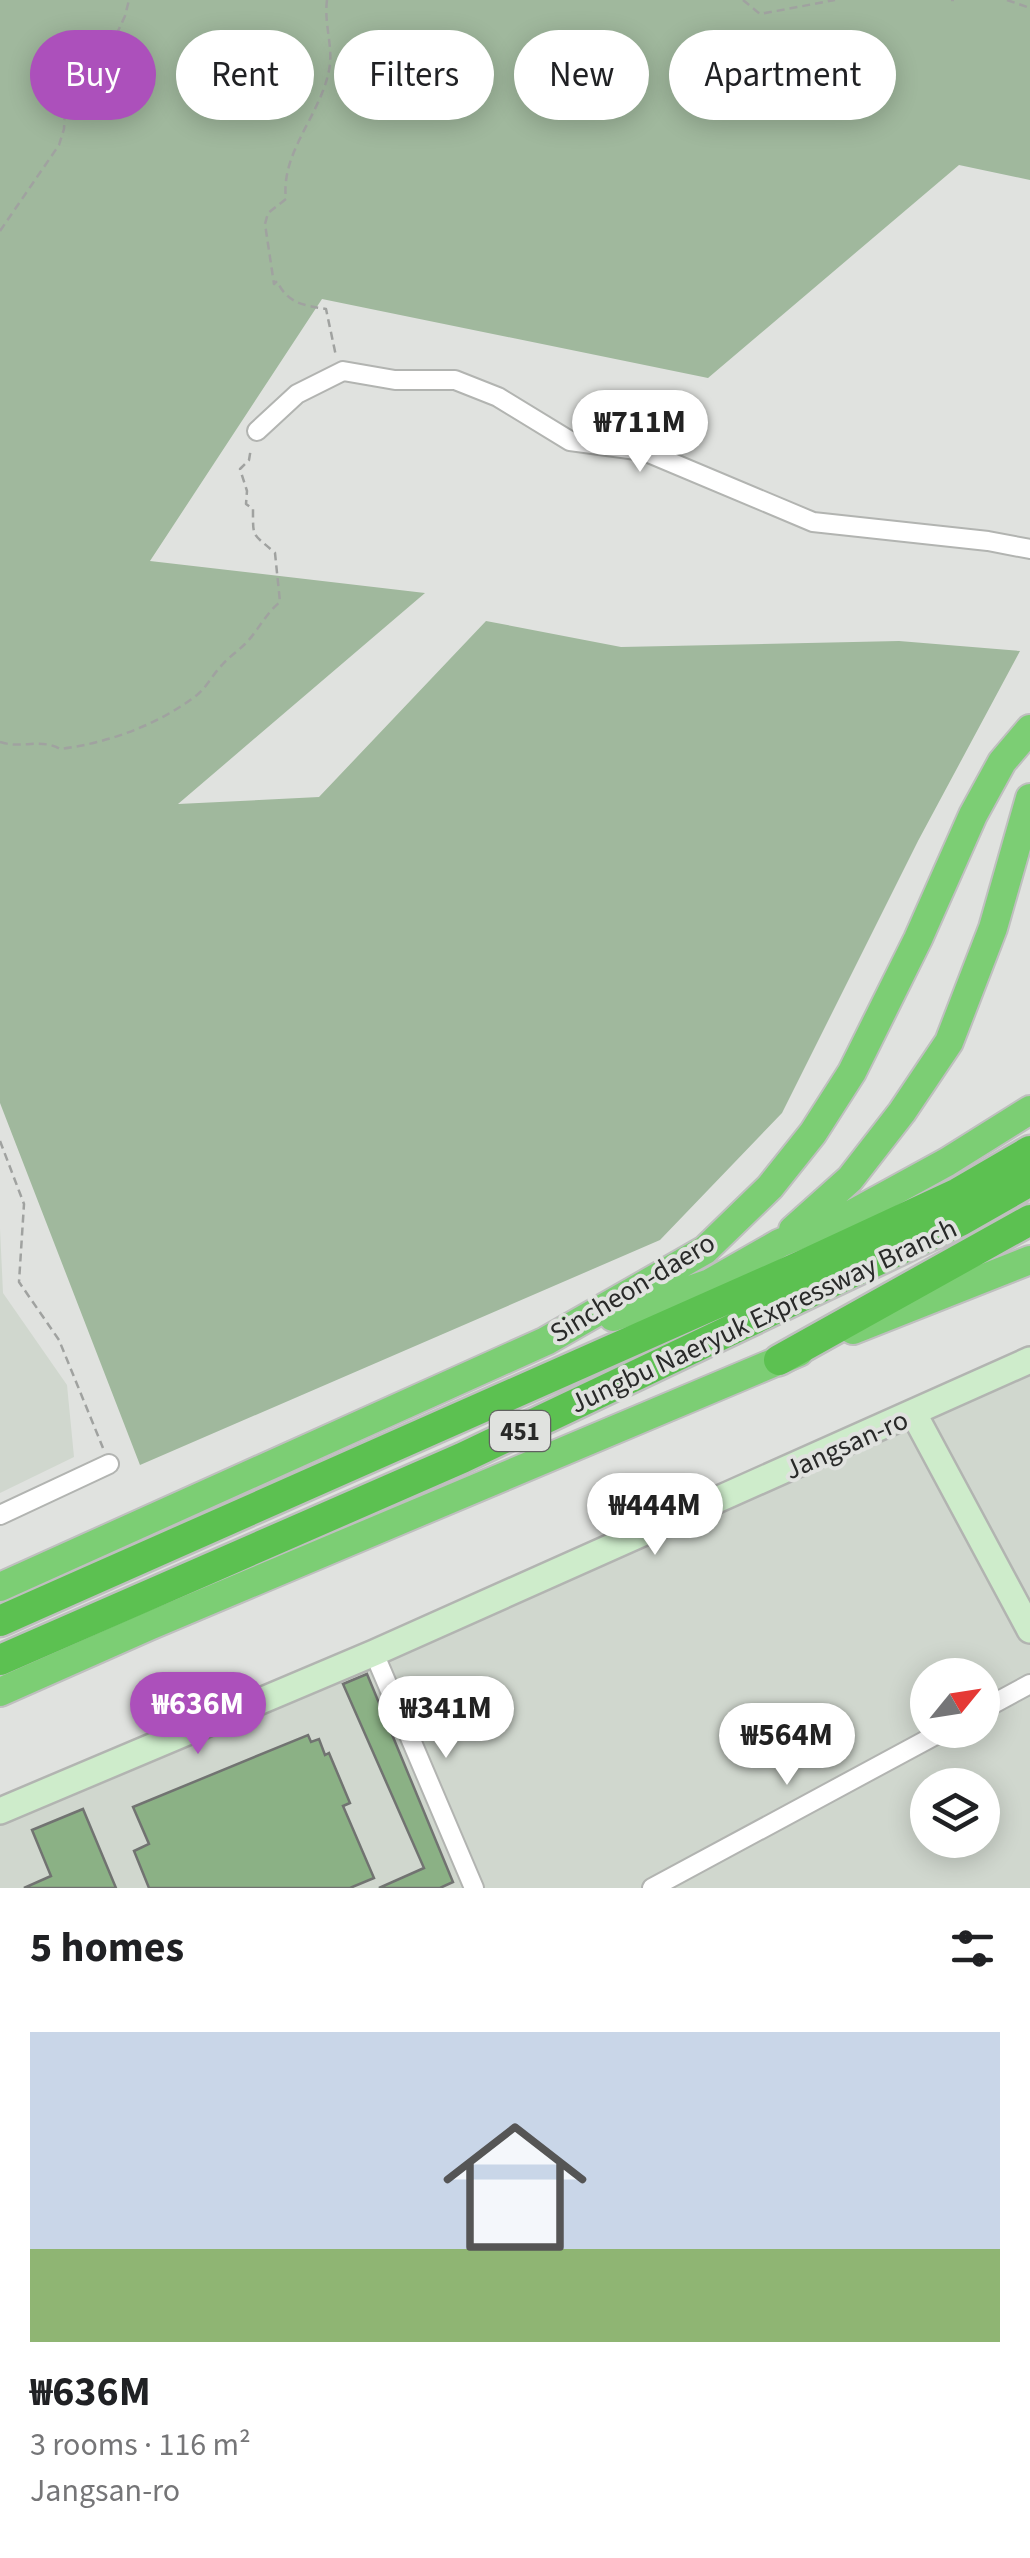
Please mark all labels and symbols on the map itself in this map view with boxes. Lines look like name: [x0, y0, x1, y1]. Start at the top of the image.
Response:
pin: ₩711M: [570, 390, 710, 475]
street label: Jungbu Naeryuk Expressway Branch: [563, 1208, 964, 1423]
street label: Sincheon-daero: [542, 1223, 723, 1353]
street label: Jangsan-ro: [778, 1400, 915, 1490]
road number: 451: [490, 1411, 550, 1451]
pin: ₩444M: [585, 1473, 725, 1558]
north arrow: [910, 1658, 1000, 1748]
pin: ₩636M: [128, 1672, 268, 1757]
pin: ₩341M: [376, 1676, 516, 1761]
pin: ₩564M: [717, 1703, 857, 1788]

